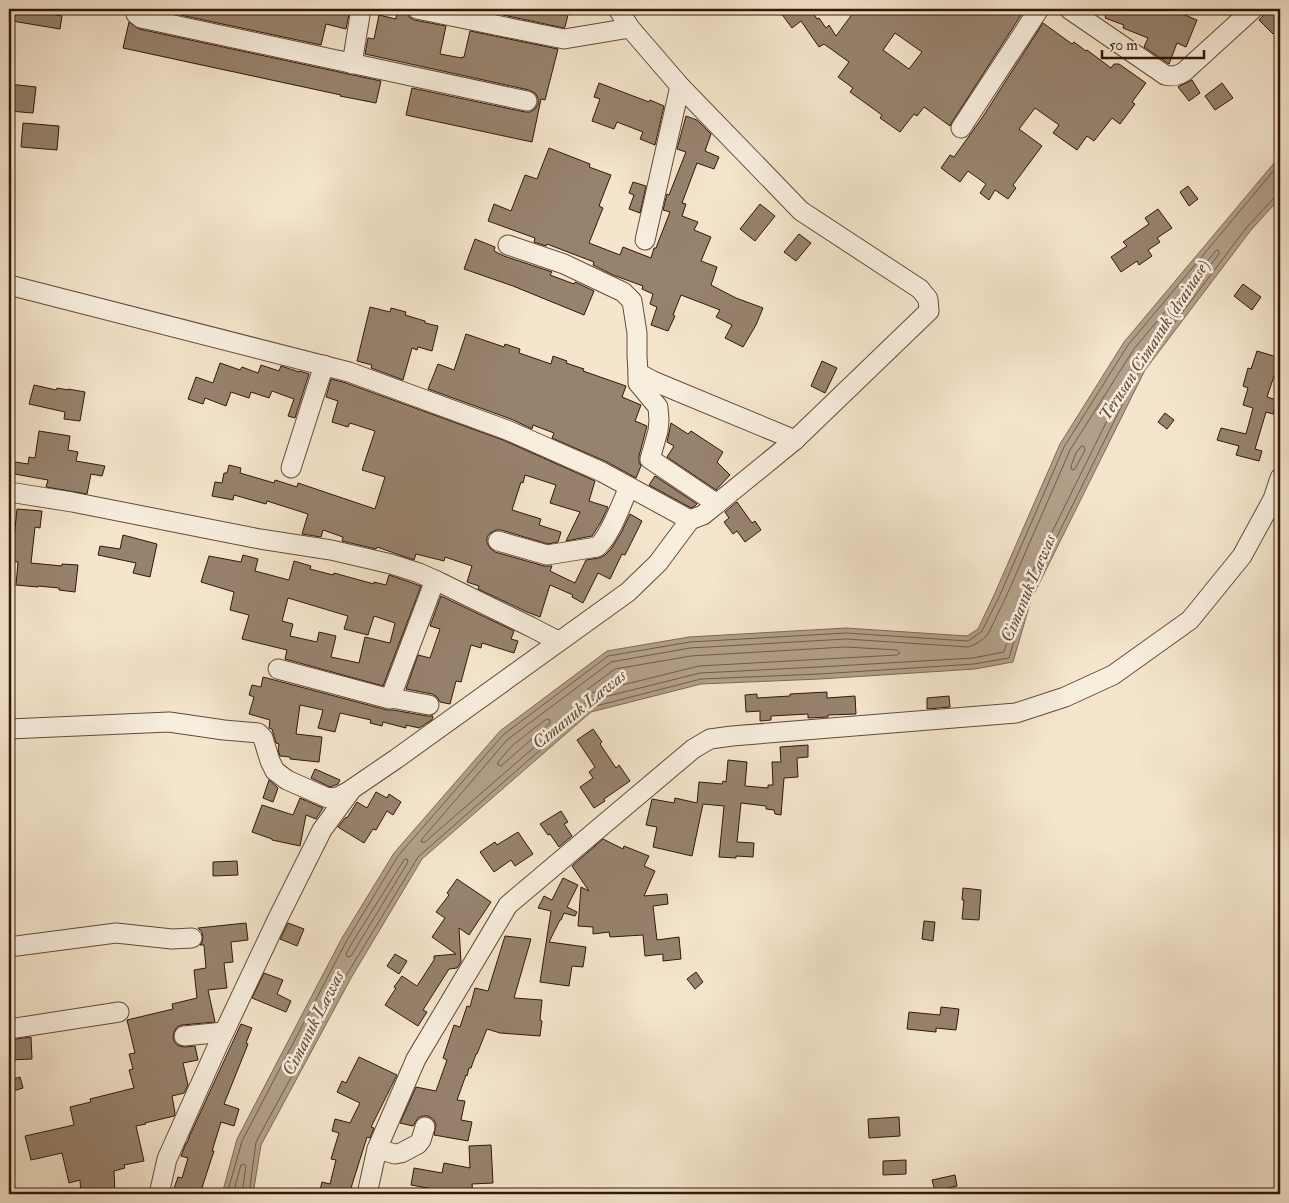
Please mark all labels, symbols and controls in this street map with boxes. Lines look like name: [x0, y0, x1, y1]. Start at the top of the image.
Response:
scale bar: [1102, 28, 1204, 60]
text: 50 m: [1109, 36, 1138, 55]
water label: Terusan Cimanuk (drainase): [1094, 256, 1215, 425]
water label: Cimanuk Lawas: [995, 530, 1062, 646]
water label: Cimanuk Lawas: [527, 664, 632, 754]
water label: Cimanuk Lawas: [277, 966, 350, 1080]

